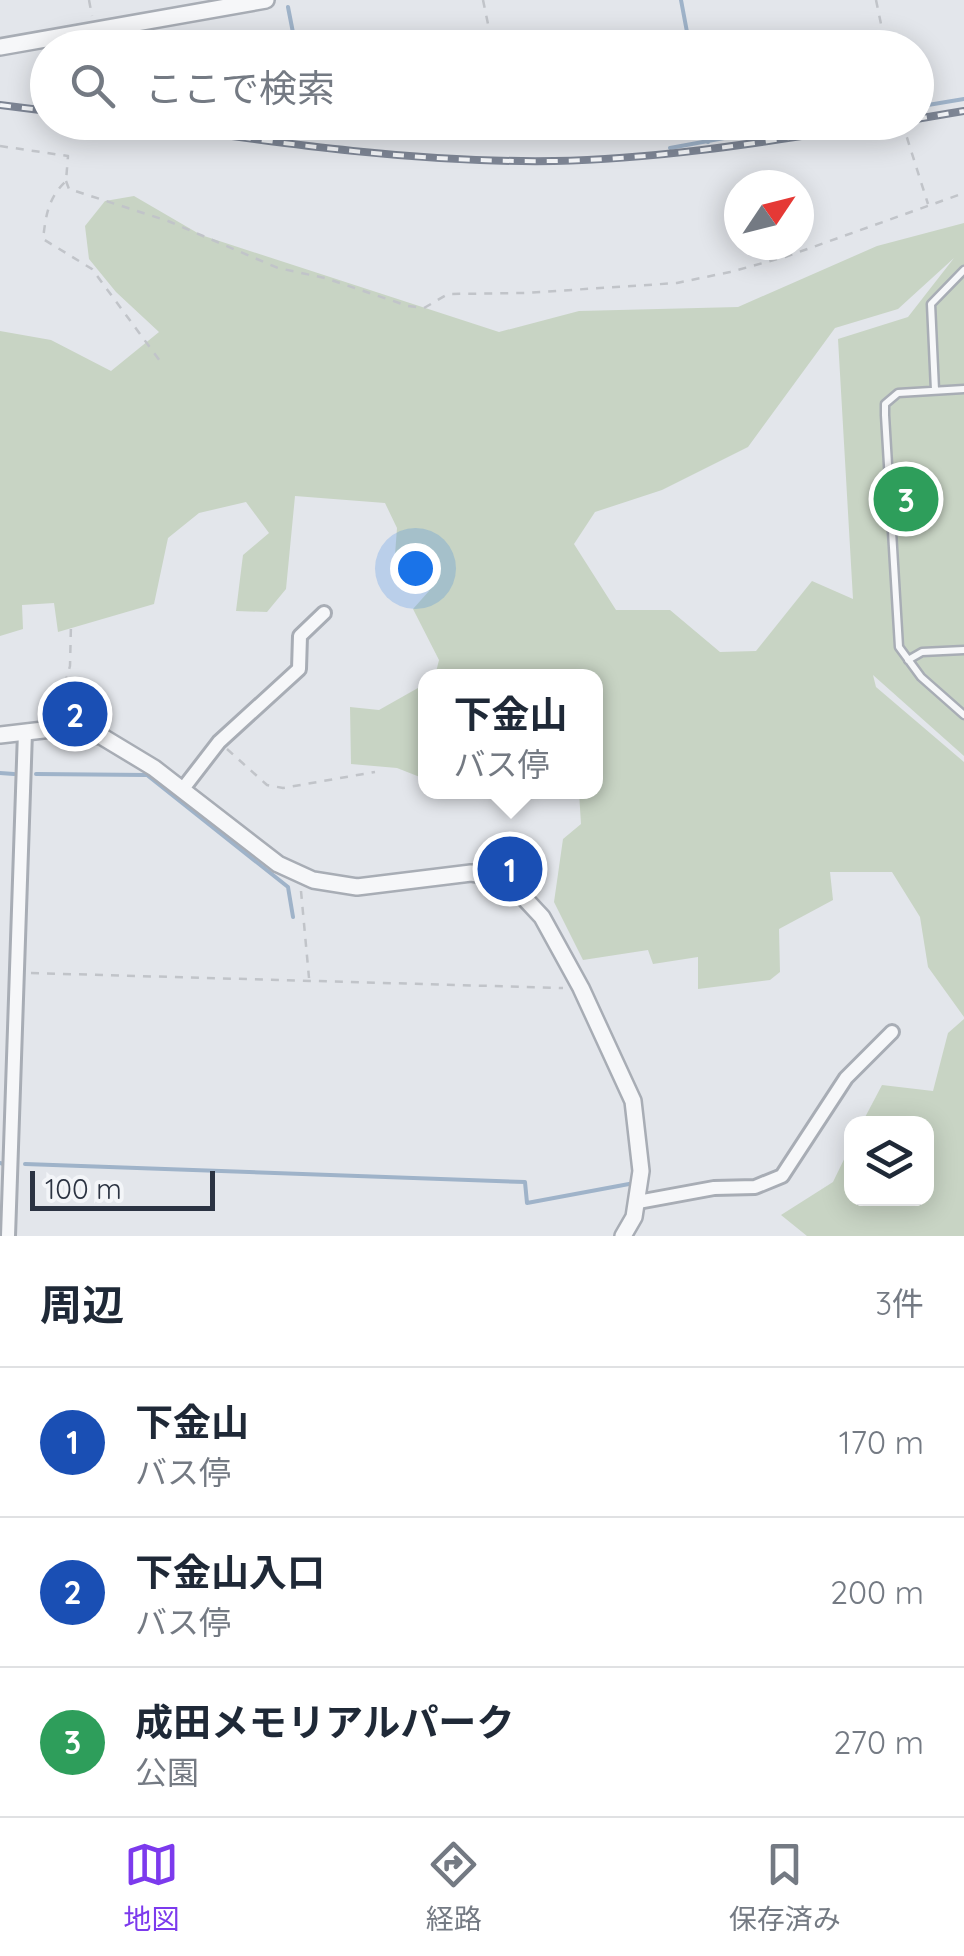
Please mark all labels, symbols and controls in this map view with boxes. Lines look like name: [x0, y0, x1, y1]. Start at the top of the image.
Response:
search box: [30, 30, 934, 140]
icon: search: [65, 58, 120, 113]
text: ここで検索: [145, 64, 335, 112]
north arrow: [724, 170, 814, 260]
pin: 3: [874, 462, 938, 536]
your location: [390, 543, 441, 594]
popup: [418, 669, 603, 799]
pin: 2: [42, 676, 108, 752]
text: 下金山: [453, 690, 568, 738]
text: バス停: [453, 744, 550, 784]
pin: 1: [478, 832, 542, 906]
map controls: [844, 1116, 934, 1206]
button: layers: [844, 1116, 934, 1206]
scale bar: [30, 1166, 215, 1210]
text: 100 m: [45, 1171, 122, 1206]
text: 周辺: [40, 1278, 124, 1331]
text: 3件: [875, 1283, 924, 1323]
text: 下金山: [135, 1398, 249, 1446]
text: 1: [66, 1422, 79, 1462]
text: 170 m: [839, 1422, 924, 1462]
text: バス停: [135, 1452, 231, 1492]
text: 下金山入口: [135, 1548, 325, 1596]
text: 2: [63, 1572, 82, 1612]
text: 200 m: [830, 1572, 924, 1612]
text: バス停: [135, 1602, 231, 1642]
text: 成田メモリアルパーク: [135, 1698, 515, 1746]
text: 3: [64, 1722, 81, 1762]
text: 270 m: [833, 1722, 924, 1762]
text: 公園: [135, 1752, 199, 1792]
tab: 地図: [123, 1837, 179, 1937]
tab: 経路: [426, 1837, 482, 1937]
tab: 保存済み: [729, 1837, 841, 1937]

